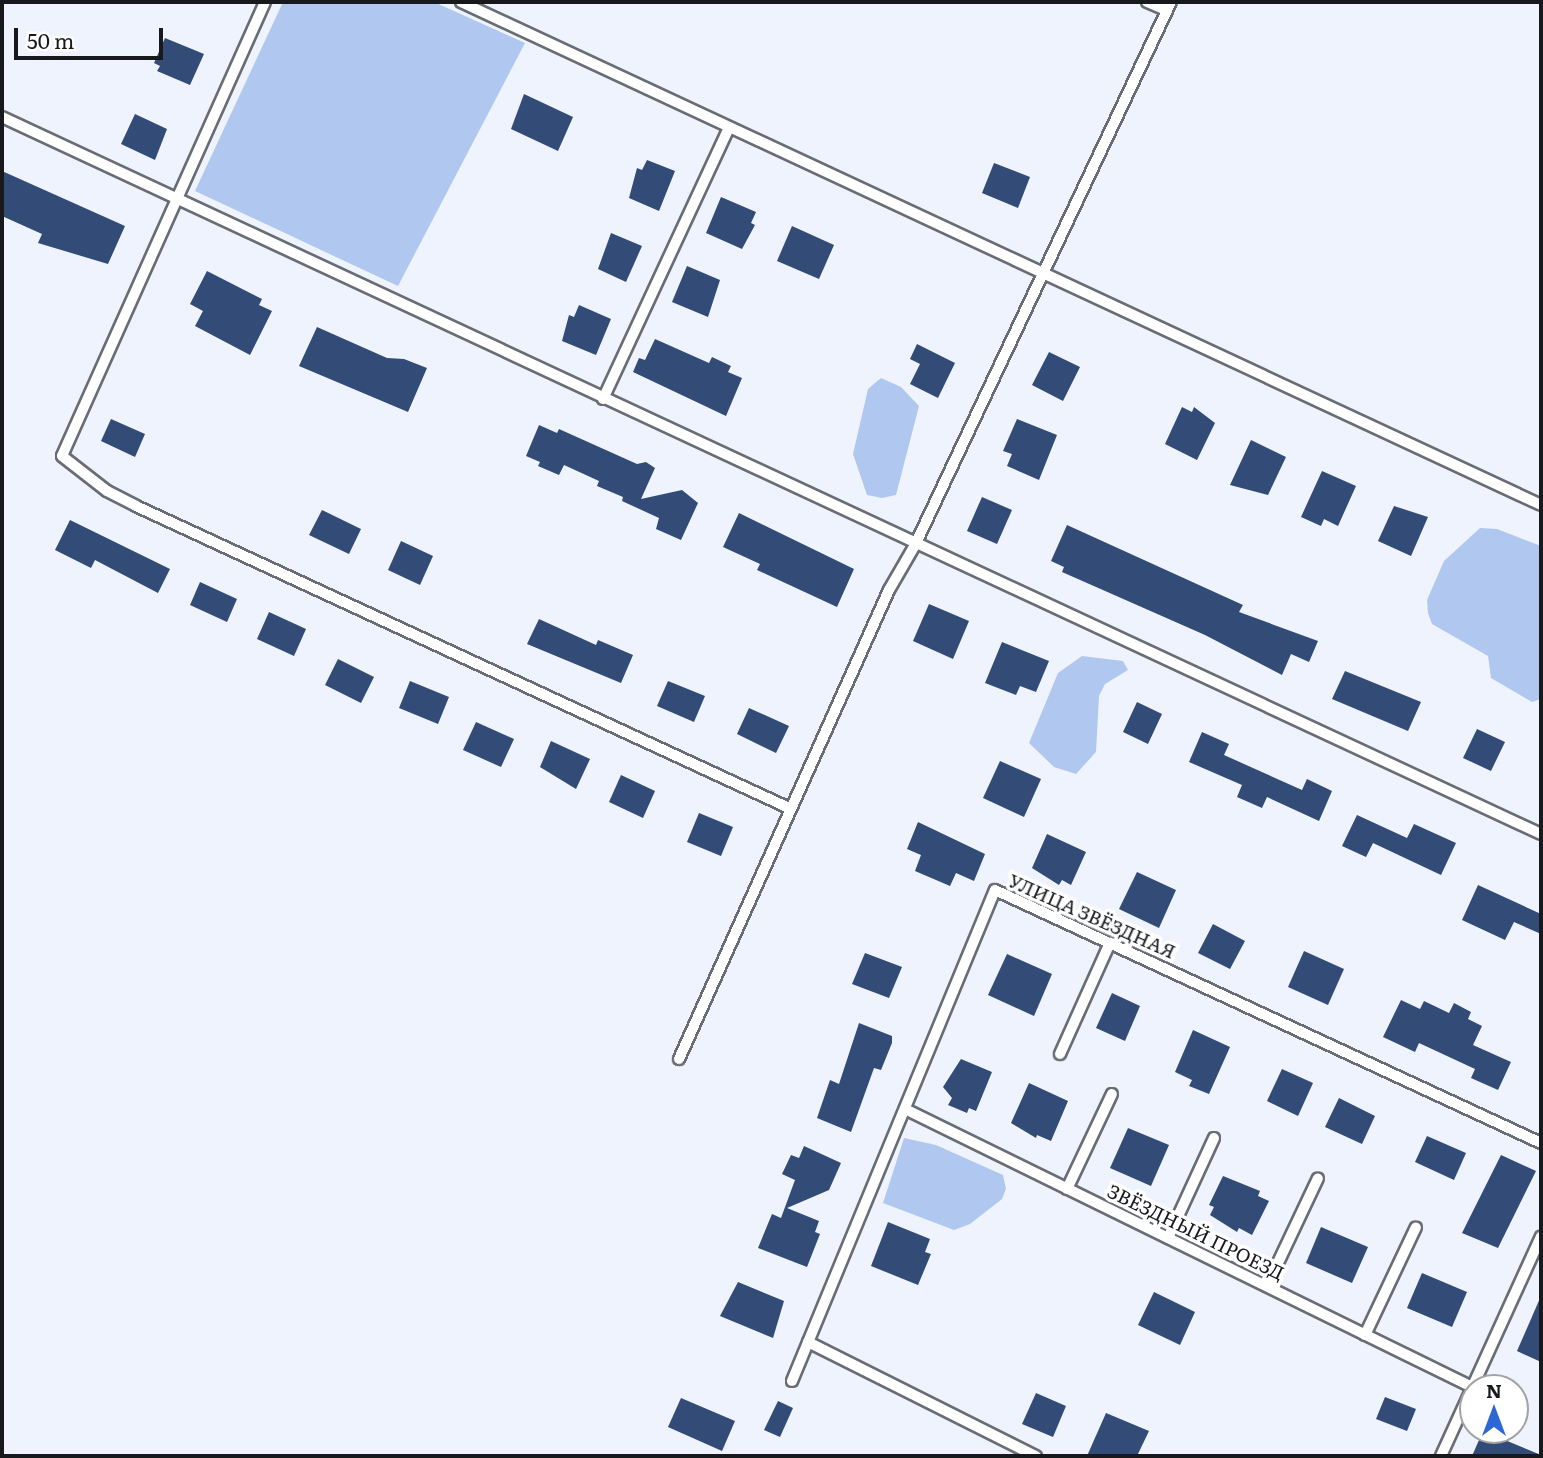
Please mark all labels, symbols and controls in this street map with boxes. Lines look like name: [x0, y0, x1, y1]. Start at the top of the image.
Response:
scale bar: [18, 14, 166, 58]
text: 50 m: [27, 24, 74, 55]
street label: УЛИЦА ЗВЁЗДНАЯ: [1005, 869, 1179, 963]
street label: ЗВЁЗДНЫЙ ПРОЕЗД: [1104, 1179, 1288, 1285]
north arrow: [1459, 1374, 1529, 1444]
text: N: [1486, 1376, 1502, 1404]

